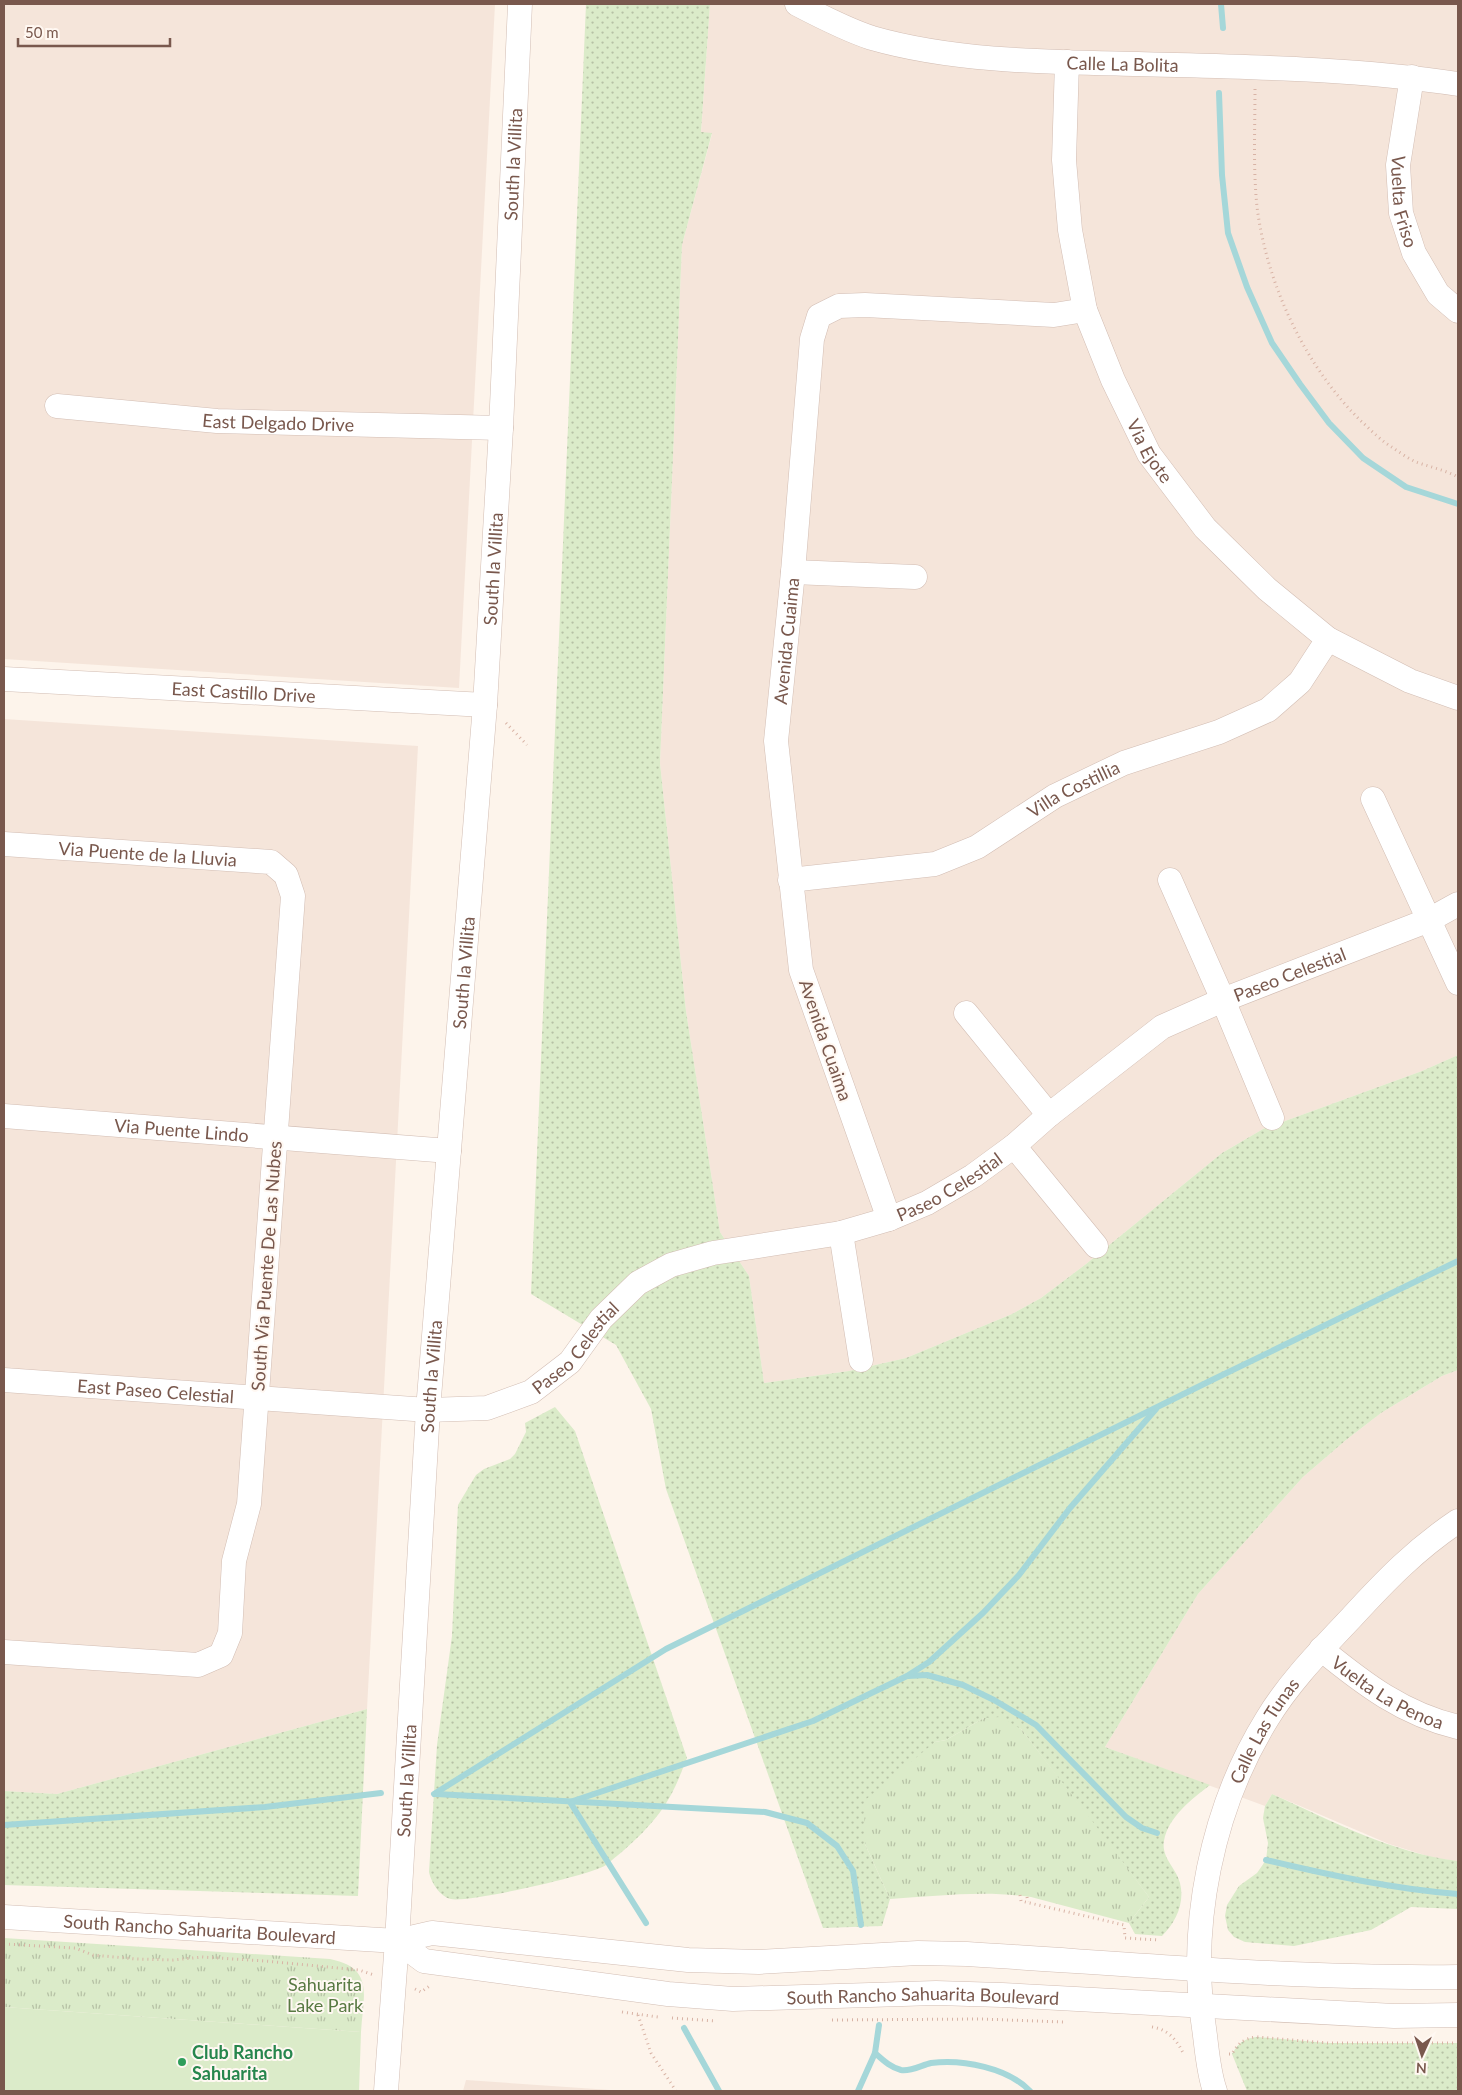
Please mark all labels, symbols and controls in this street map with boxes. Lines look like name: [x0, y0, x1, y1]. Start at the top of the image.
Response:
scale bar: [18, 15, 170, 47]
text: 50 m: [25, 23, 59, 41]
street label: Calle La Bolita: [1066, 51, 1179, 76]
street label: South la Villita: [499, 107, 526, 221]
street label: Vuelta Friso: [1387, 154, 1422, 250]
street label: East Delgado Drive: [201, 409, 354, 435]
street label: Via Ejote: [1123, 415, 1178, 487]
street label: South la Villita: [479, 512, 507, 626]
street label: Avenida Cuaima: [769, 577, 803, 705]
street label: East Castillo Drive: [171, 677, 316, 707]
street label: Villa Costillia: [1023, 756, 1123, 822]
street label: Via Puente de la Lluvia: [58, 837, 238, 871]
street label: South la Villita: [448, 916, 479, 1030]
street label: Paseo Celestial: [1230, 942, 1349, 1006]
street label: Avenida Cuaima: [795, 976, 857, 1104]
street label: Via Puente Lindo: [113, 1114, 249, 1146]
street label: South Via Puente De Las Nubes: [246, 1140, 286, 1392]
street label: Paseo Celestial: [893, 1147, 1006, 1226]
street label: Paseo Celestial: [527, 1297, 623, 1398]
street label: South la Villita: [416, 1319, 446, 1433]
street label: East Paseo Celestial: [77, 1374, 235, 1407]
street label: Vuelta La Penoa: [1327, 1651, 1446, 1733]
street label: Calle Las Tunas: [1225, 1673, 1304, 1787]
street label: South la Villita: [392, 1724, 421, 1838]
street label: South Rancho Sahuarita Boulevard: [63, 1910, 337, 1948]
park label: Sahuarita Lake Park: [287, 1973, 364, 2016]
street label: South Rancho Sahuarita Boulevard: [786, 1982, 1060, 2009]
north arrow: [1397, 2030, 1447, 2080]
place label: Club Rancho Sahuarita: [192, 2041, 293, 2084]
marker: Club Rancho Sahuarita: [176, 2056, 188, 2068]
text: N: [1415, 2060, 1427, 2077]

